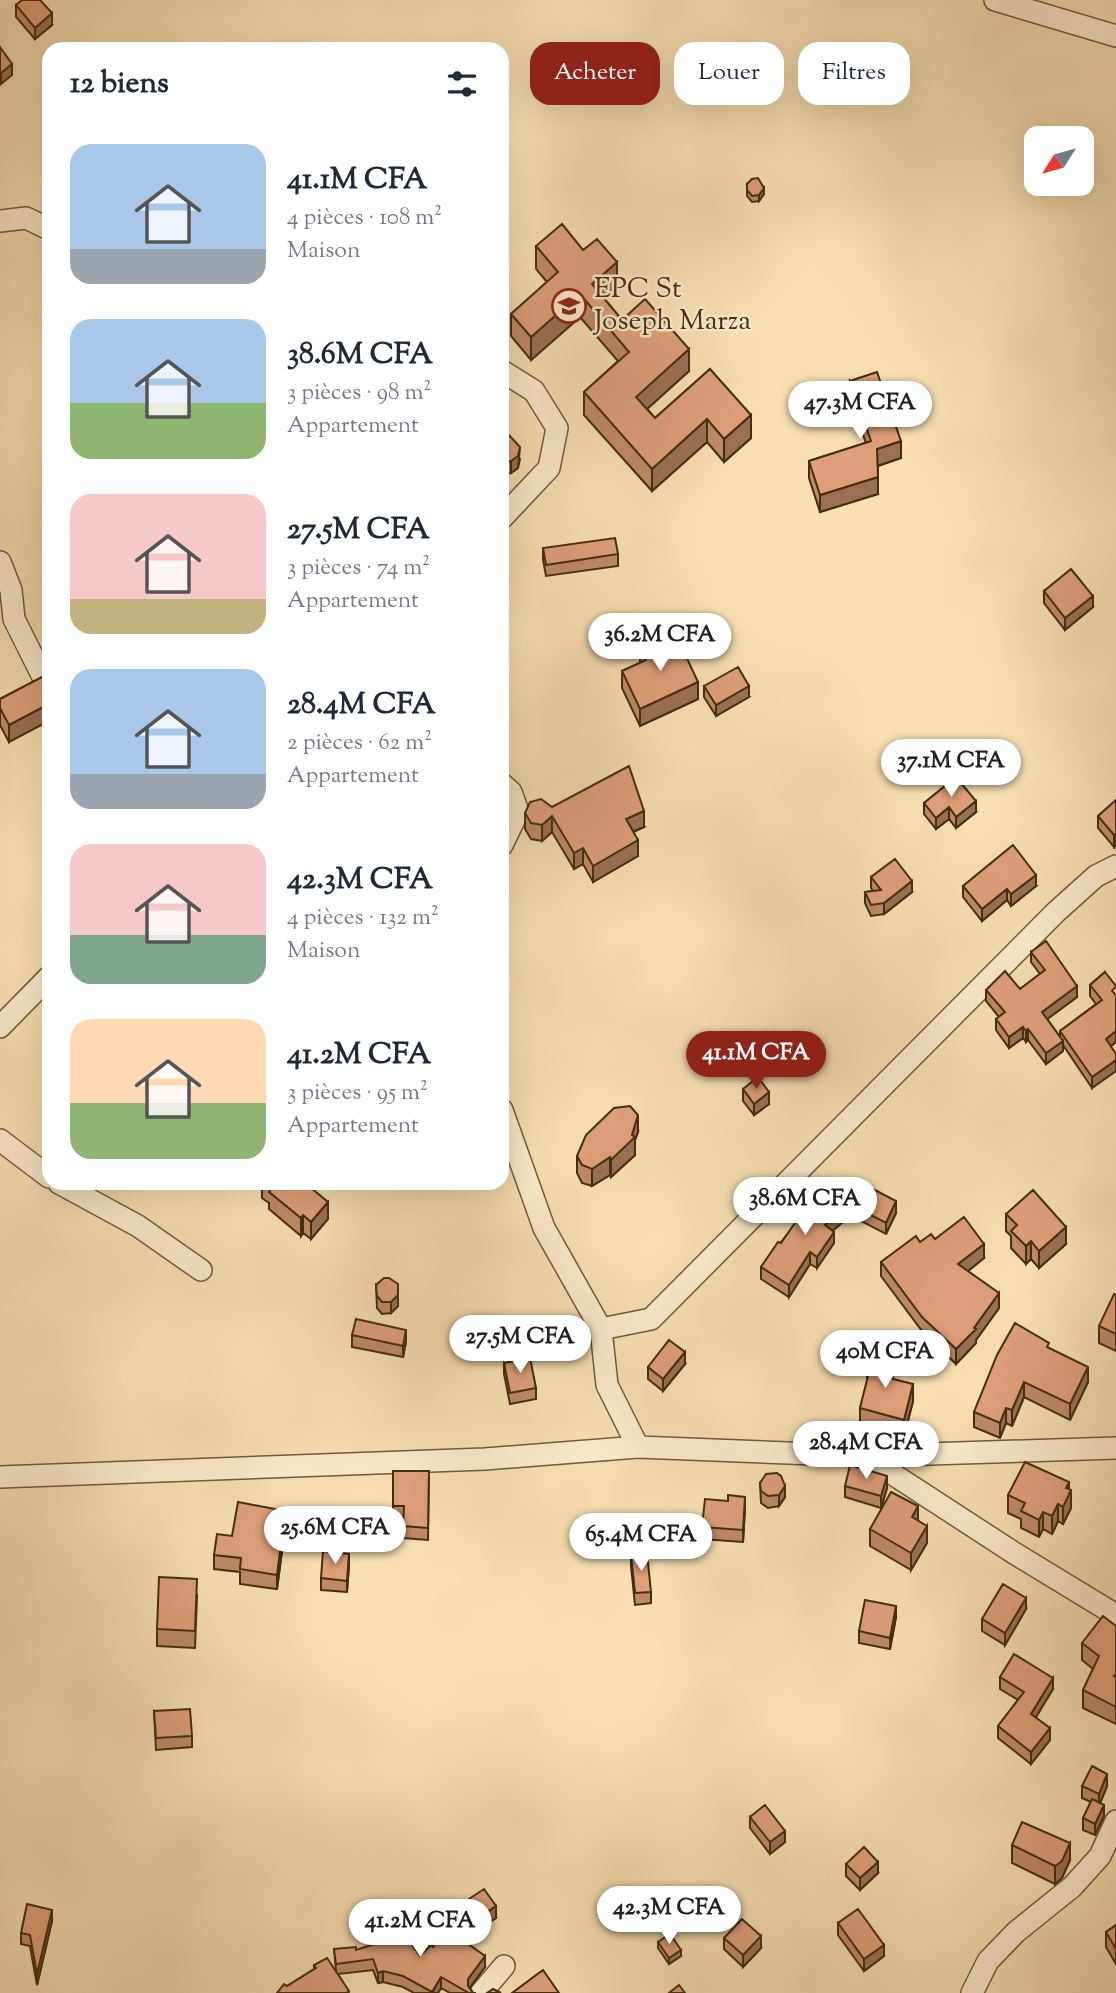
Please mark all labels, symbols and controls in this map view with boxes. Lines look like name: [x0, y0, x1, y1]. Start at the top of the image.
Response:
chip: Acheter: [530, 42, 660, 105]
chip: Louer: [674, 42, 784, 105]
chip: Filtres: [798, 42, 910, 105]
text: 12 biens: [70, 63, 169, 106]
icon: filters: [443, 65, 481, 103]
north arrow: [1024, 126, 1094, 196]
map controls: [1024, 126, 1094, 196]
text: 41.1M CFA: [287, 159, 427, 202]
icon: home: [126, 172, 210, 256]
text: 4 pièces · 108 m²: [287, 202, 442, 235]
text: Maison: [287, 235, 361, 268]
place label: EPC St Joseph Marza: [592, 270, 751, 342]
school or university icon: EPC St Joseph Marza: [550, 287, 588, 325]
text: 38.6M CFA: [287, 334, 433, 377]
icon: home: [126, 347, 210, 431]
text: 3 pièces · 98 m²: [287, 377, 431, 410]
pin: 47.3M CFA: [780, 382, 940, 441]
text: 47.3M CFA: [804, 387, 916, 420]
text: Appartement: [287, 410, 419, 443]
text: 27.5M CFA: [287, 509, 430, 552]
icon: home: [126, 522, 210, 606]
text: 3 pièces · 74 m²: [287, 552, 430, 585]
text: Appartement: [287, 585, 419, 618]
pin: 36.2M CFA: [580, 614, 740, 673]
text: 36.2M CFA: [604, 619, 716, 652]
text: 28.4M CFA: [287, 684, 436, 727]
icon: home: [126, 697, 210, 781]
text: 2 pièces · 62 m²: [287, 727, 432, 760]
pin: 37.1M CFA: [871, 740, 1031, 799]
text: 37.1M CFA: [897, 745, 1005, 778]
text: Appartement: [287, 760, 419, 793]
text: 42.3M CFA: [287, 859, 433, 902]
icon: home: [126, 872, 210, 956]
text: 4 pièces · 132 m²: [287, 902, 439, 935]
text: Maison: [287, 935, 361, 968]
pin: 41.1M CFA: [676, 1032, 836, 1091]
text: 41.2M CFA: [287, 1034, 431, 1077]
text: 41.1M CFA: [702, 1037, 810, 1070]
icon: home: [126, 1047, 210, 1131]
text: 3 pièces · 95 m²: [287, 1077, 428, 1110]
text: Appartement: [287, 1110, 419, 1143]
pin: 38.6M CFA: [725, 1178, 885, 1237]
text: 38.6M CFA: [749, 1183, 861, 1216]
pin: 27.5M CFA: [440, 1316, 600, 1375]
text: 27.5M CFA: [465, 1321, 575, 1354]
pin: 40M CFA: [820, 1330, 950, 1390]
text: 40M CFA: [836, 1336, 934, 1369]
pin: 28.4M CFA: [786, 1422, 946, 1481]
text: 28.4M CFA: [809, 1427, 923, 1460]
pin: 25.6M CFA: [255, 1506, 415, 1566]
text: 25.6M CFA: [280, 1512, 390, 1545]
pin: 65.4M CFA: [561, 1514, 721, 1573]
text: 65.4M CFA: [585, 1519, 697, 1552]
pin: 42.3M CFA: [589, 1886, 749, 1946]
text: 42.3M CFA: [613, 1892, 725, 1925]
pin: 41.2M CFA: [340, 1899, 500, 1959]
text: 41.2M CFA: [365, 1905, 475, 1938]

